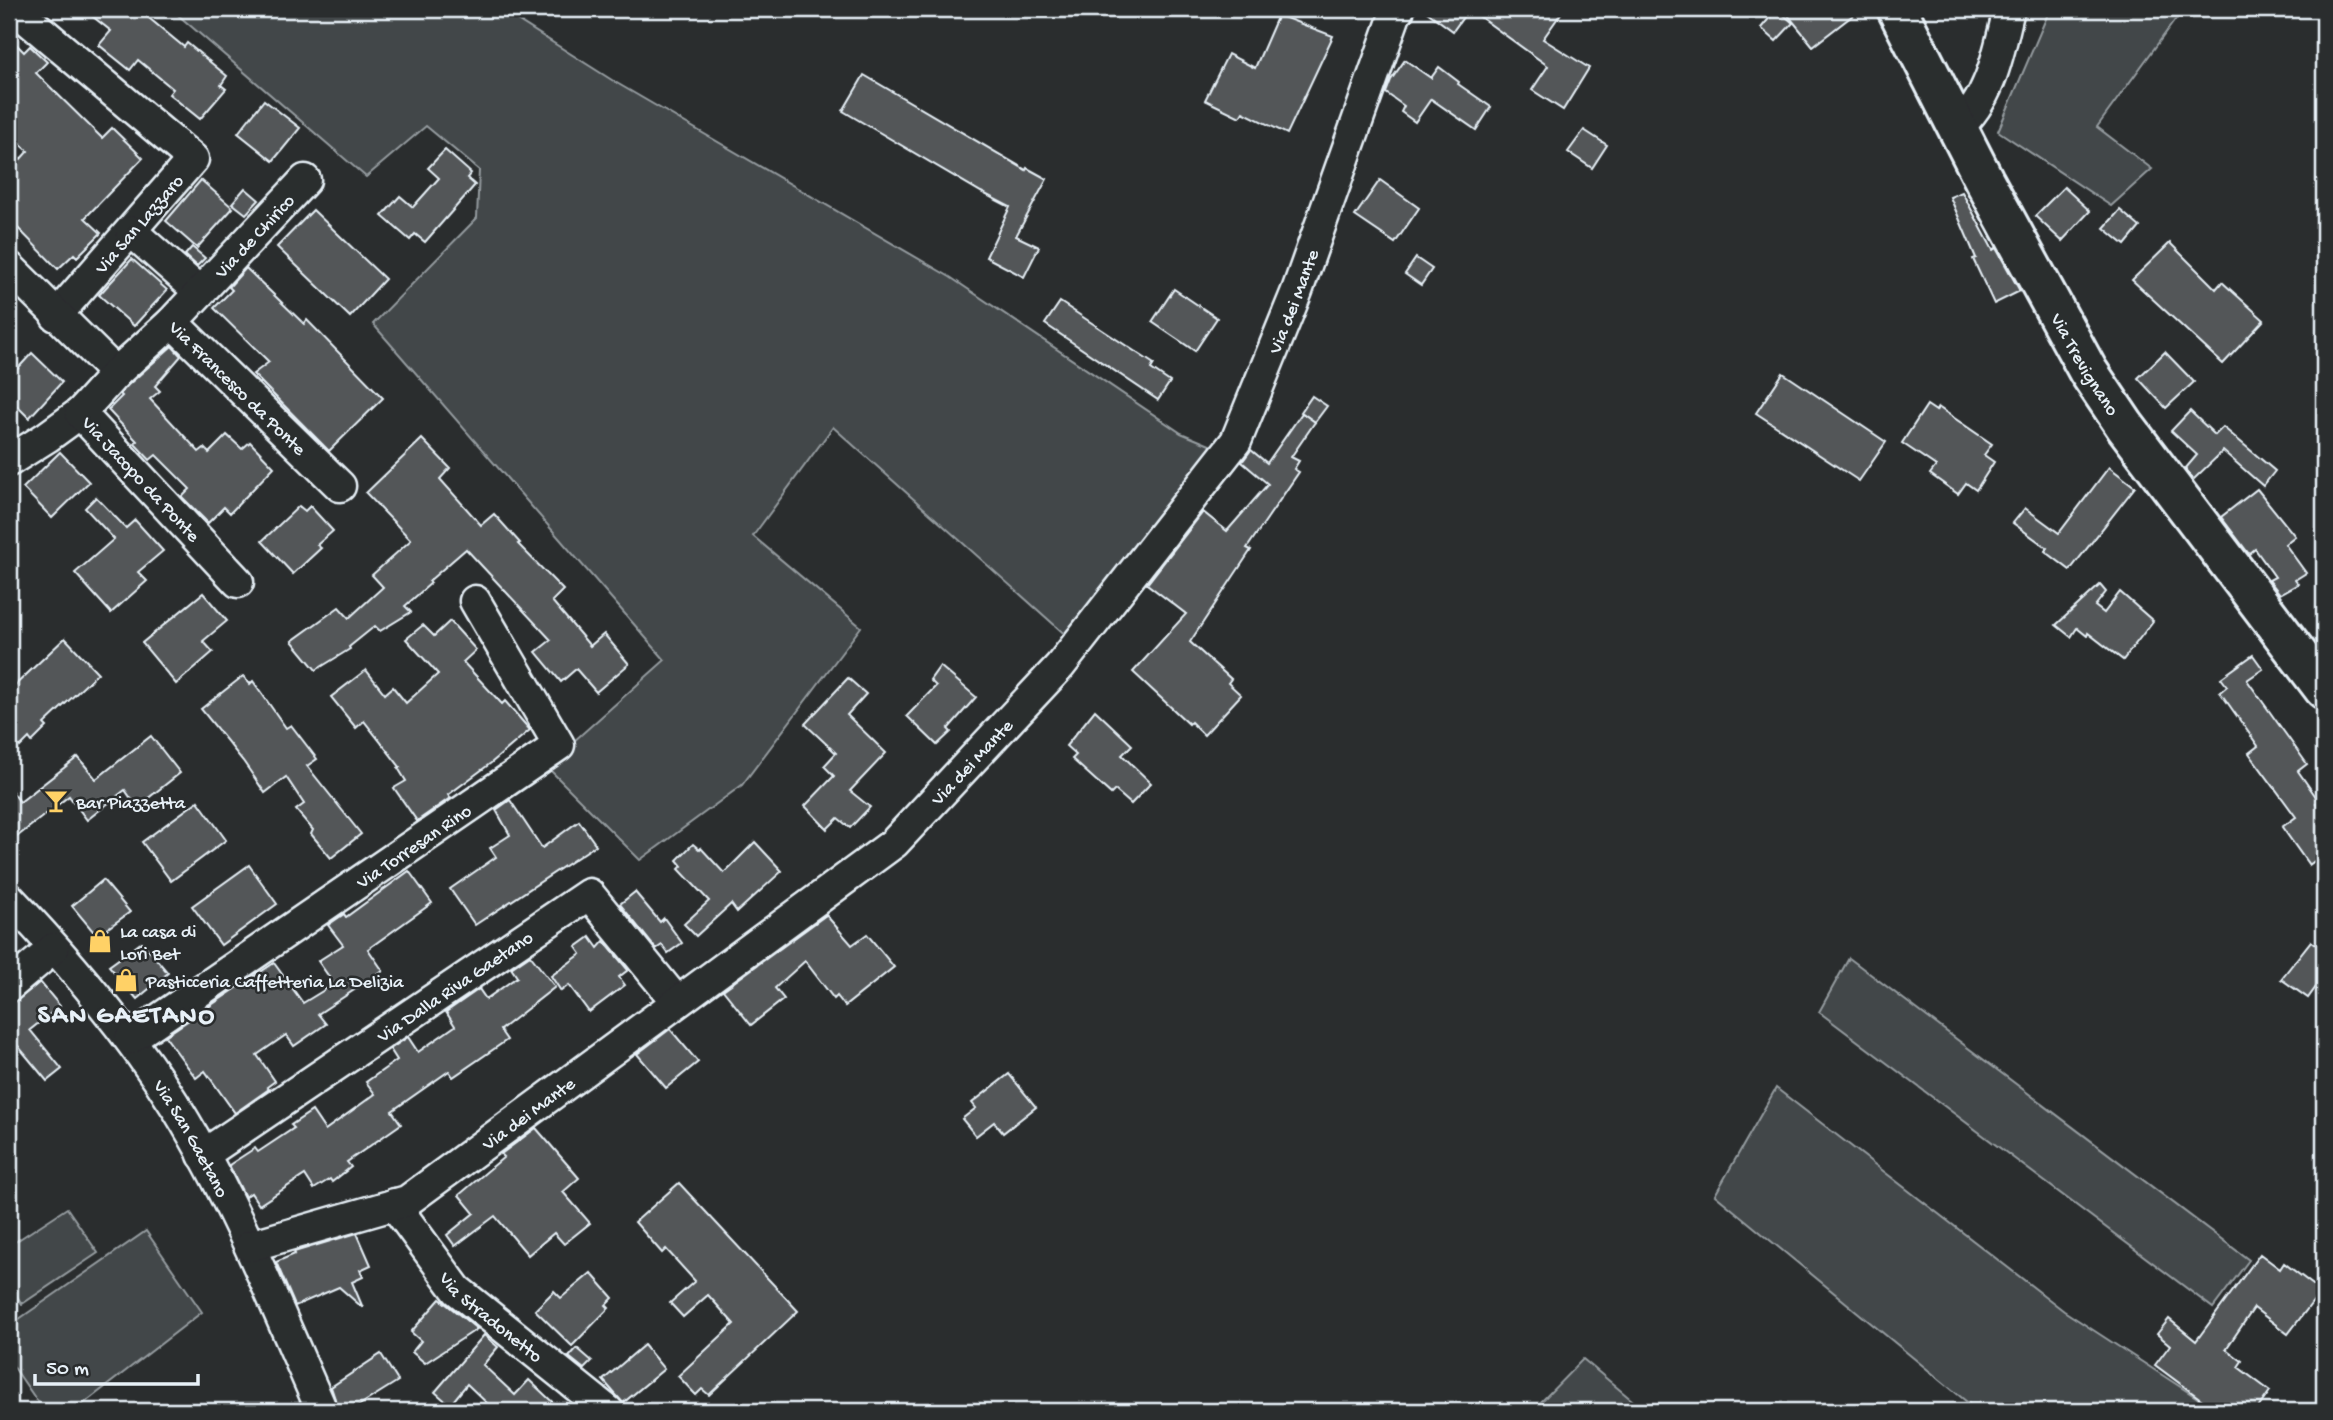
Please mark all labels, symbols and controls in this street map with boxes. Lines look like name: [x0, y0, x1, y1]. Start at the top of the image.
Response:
street label: Via San Lazzaro: [91, 171, 190, 280]
street label: Via de Chirico: [210, 190, 301, 285]
street label: Via dei Mante: [1264, 247, 1326, 359]
street label: Via Trevignano: [2043, 309, 2123, 421]
street label: Via Francesco da Ponte: [162, 317, 310, 462]
street label: Via Jacopo da Ponte: [75, 412, 204, 548]
street label: Via dei Mante: [927, 716, 1019, 812]
bar icon: Bar Piazzetta: [42, 787, 70, 815]
place label: Bar Piazzetta: [75, 793, 187, 816]
street label: Via Torresan Rino: [352, 800, 477, 896]
place label: La casa di Lori Bet: [120, 922, 196, 967]
shop icon: La casa di Lori Bet: [86, 927, 114, 955]
street label: Via Dalla Riva Gaetano: [373, 927, 538, 1050]
shop icon: Pasticceria Caffetteria La Delizia: [112, 966, 140, 994]
place label: Pasticceria Caffetteria La Delizia: [145, 972, 405, 995]
district label: SAN GAETANO: [38, 1002, 216, 1033]
street label: Via dei Mante: [478, 1073, 581, 1158]
street label: Via San Gaetano: [146, 1076, 232, 1202]
street label: Via Stradonetto: [432, 1267, 546, 1369]
scale bar: [35, 1343, 198, 1387]
text: 50 m: [46, 1358, 89, 1383]

